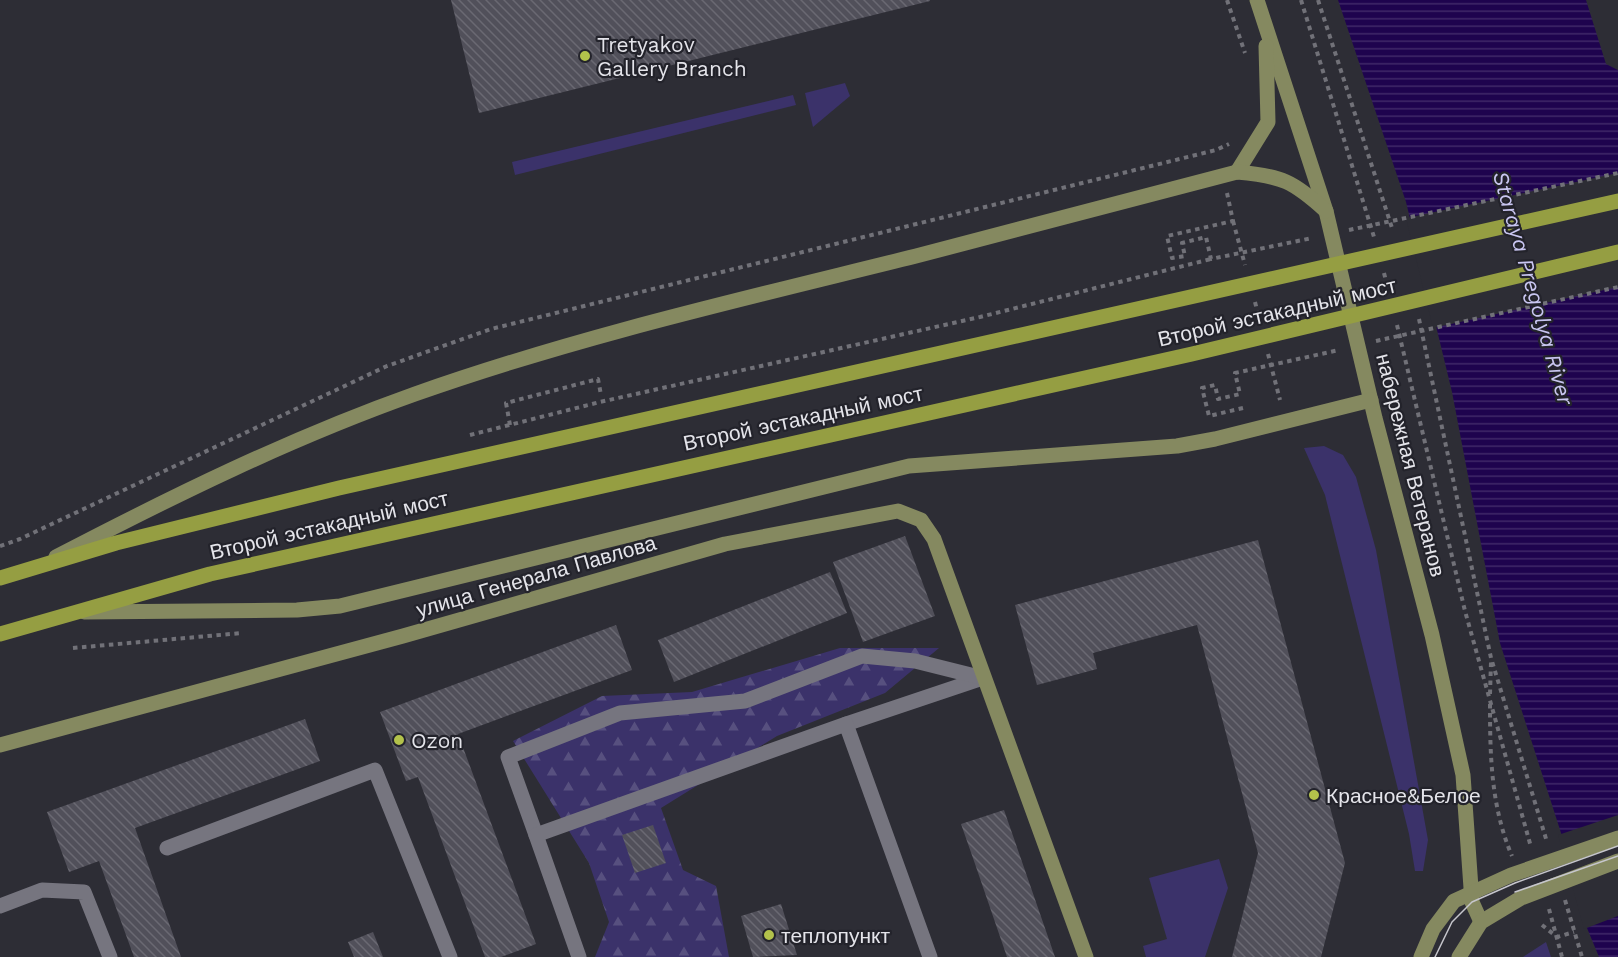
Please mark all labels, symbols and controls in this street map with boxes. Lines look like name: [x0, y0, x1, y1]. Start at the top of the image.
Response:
place label: Tretyakov Gallery Branch: [597, 32, 747, 81]
marker: Tretyakov Gallery Branch: [578, 49, 592, 63]
water label: Staraya Pregolya River: [1488, 168, 1579, 409]
street label: Второй эстакадный мост: [1155, 272, 1399, 352]
street label: набережная Ветеранов: [1371, 351, 1451, 579]
street label: Второй эстакадный мост: [681, 380, 925, 456]
street label: Второй эстакадный мост: [207, 485, 451, 565]
street label: улица Генерала Павлова: [413, 530, 659, 622]
place label: Ozon: [411, 728, 463, 753]
marker: Ozon: [392, 733, 406, 747]
place label: Красное&Белое: [1326, 783, 1481, 808]
marker: Красное&Белое: [1307, 788, 1321, 802]
place label: теплопункт: [781, 923, 890, 948]
marker: теплопункт: [762, 928, 776, 942]

